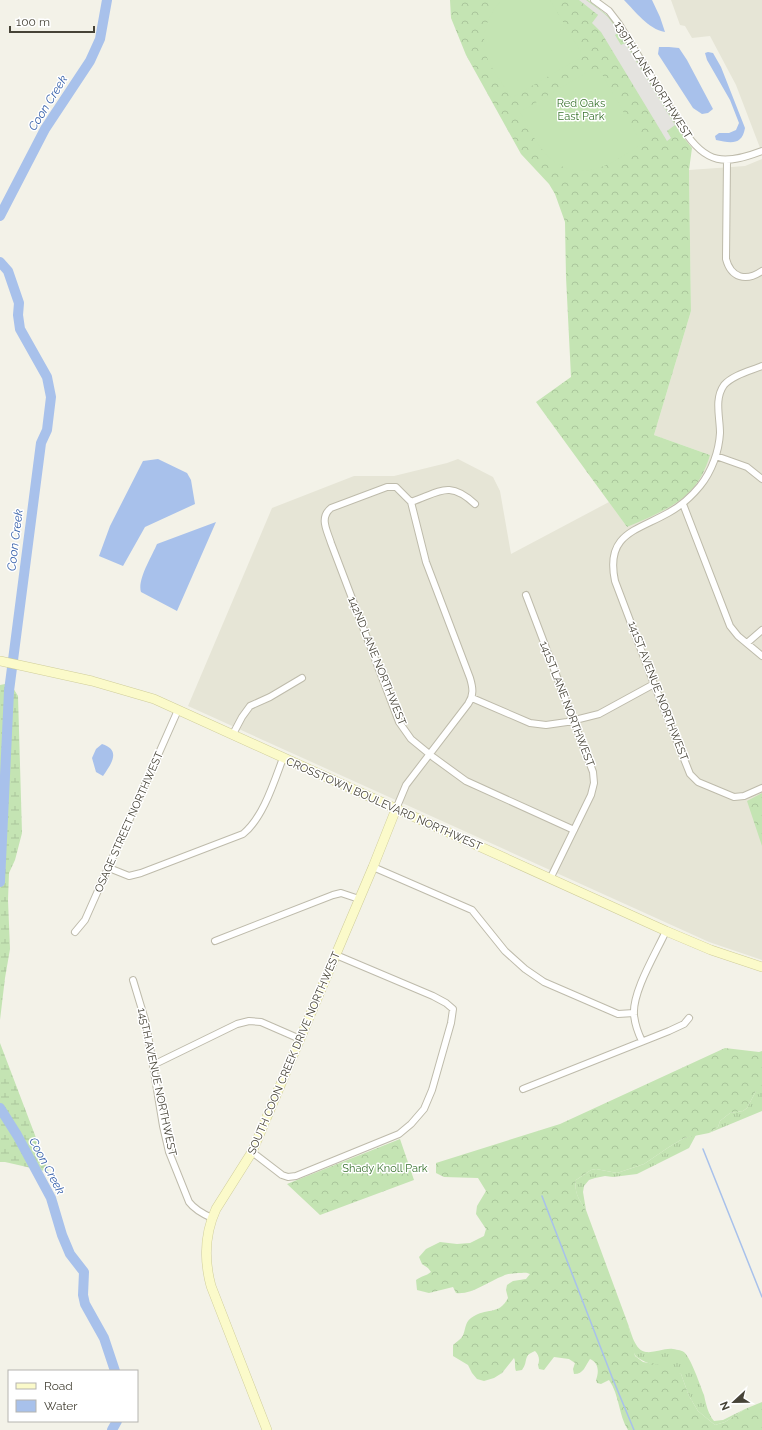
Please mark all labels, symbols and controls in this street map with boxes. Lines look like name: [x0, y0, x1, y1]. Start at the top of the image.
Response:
scale bar: [10, 8, 94, 34]
text: 100 m: [16, 15, 50, 29]
street label: 139TH LANE NORTHWEST: [611, 19, 695, 141]
water label: Coon Creek: [26, 72, 71, 133]
park label: Red Oaks East Park: [557, 97, 605, 123]
water label: Coon Creek: [4, 508, 26, 572]
street label: 142ND LANE NORTHWEST: [345, 595, 409, 728]
street label: 141ST AVENUE NORTHWEST: [625, 619, 691, 763]
street label: 141ST LANE NORTHWEST: [537, 639, 597, 769]
street label: OSAGE STREET NORTHWEST: [92, 749, 166, 894]
street label: CROSSTOWN BOULEVARD NORTHWEST: [284, 755, 484, 853]
street label: SOUTH COON CREEK DRIVE NORTHWEST: [245, 949, 343, 1156]
street label: 145TH AVENUE NORTHWEST: [135, 1007, 179, 1158]
water label: Coon Creek: [26, 1135, 68, 1197]
park label: Shady Knoll Park: [342, 1162, 428, 1175]
legend: [8, 1370, 138, 1422]
text: Road: [44, 1379, 73, 1393]
north arrow: [714, 1382, 754, 1422]
text: Water: [44, 1399, 78, 1413]
text: N: [718, 1399, 733, 1412]

